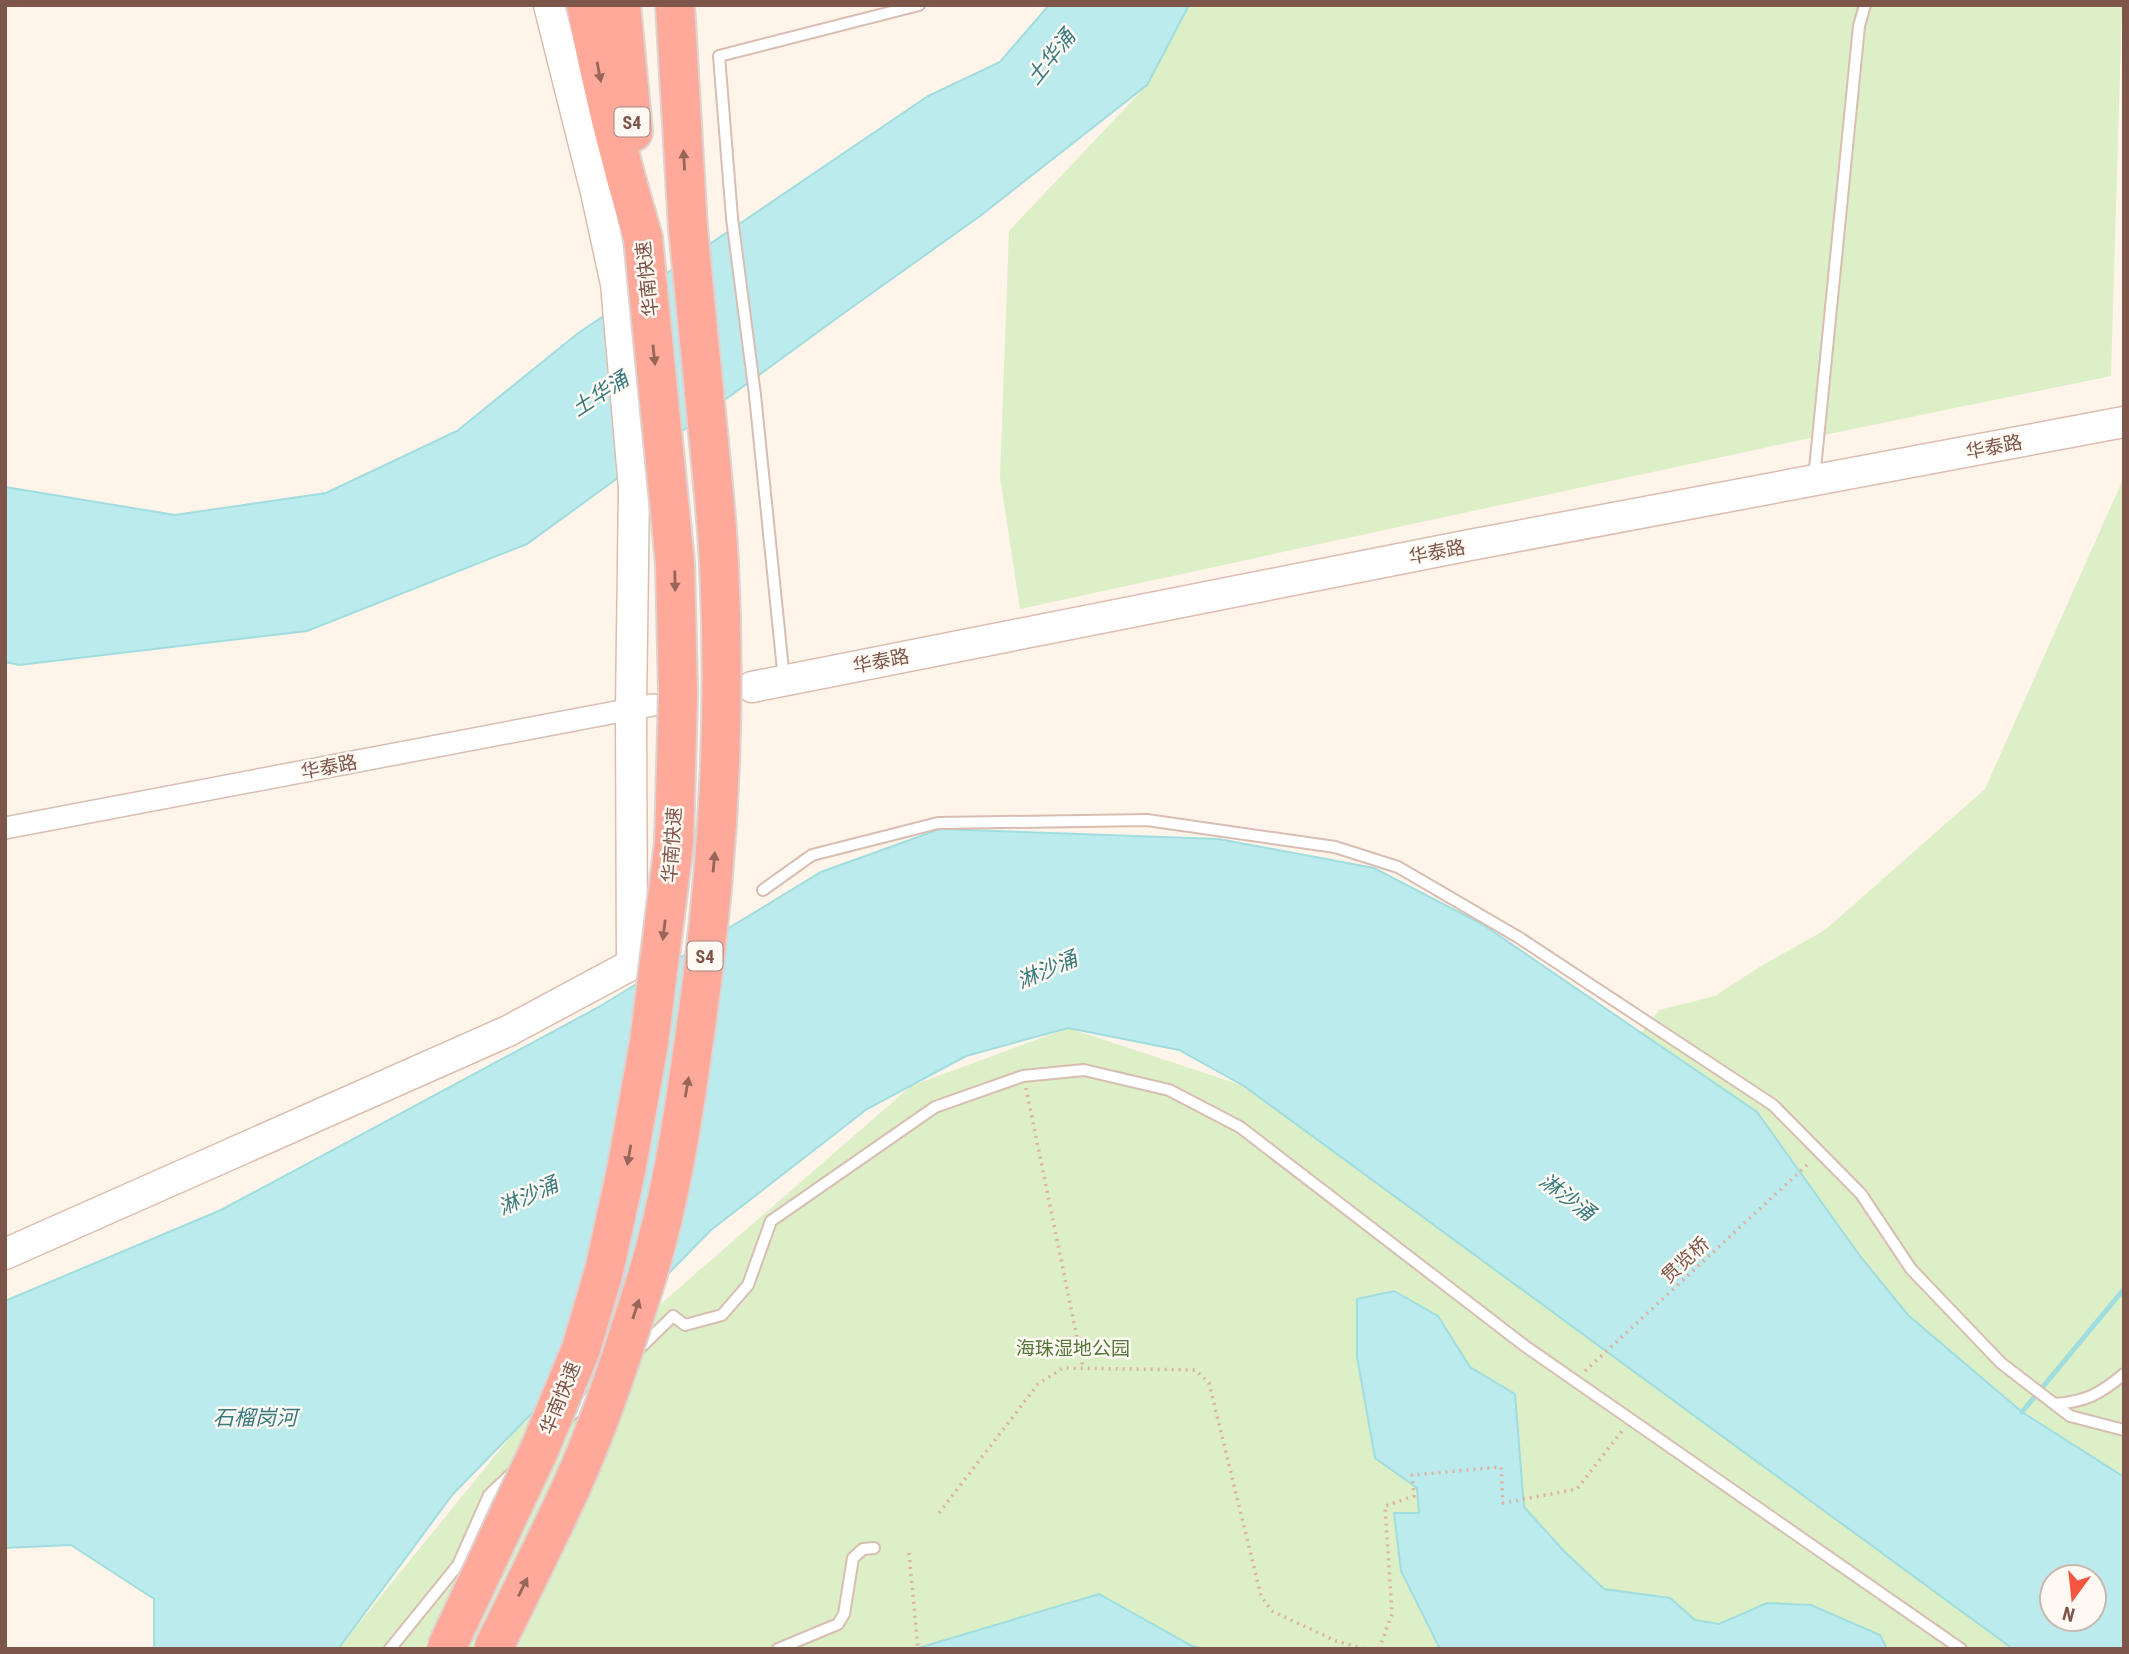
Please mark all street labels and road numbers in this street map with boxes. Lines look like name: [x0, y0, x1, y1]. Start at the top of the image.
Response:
road number: S4: [614, 107, 650, 136]
street label: 华南快速: [632, 240, 662, 318]
street label: 华泰路: [1964, 430, 2024, 464]
street label: 华泰路: [1407, 535, 1467, 569]
street label: 华泰路: [851, 644, 911, 678]
street label: 华泰路: [299, 750, 359, 784]
street label: 华南快速: [658, 806, 686, 884]
road number: S4: [688, 942, 722, 971]
street label: 贯览桥: [1656, 1232, 1714, 1288]
street label: 华南快速: [535, 1358, 585, 1438]

